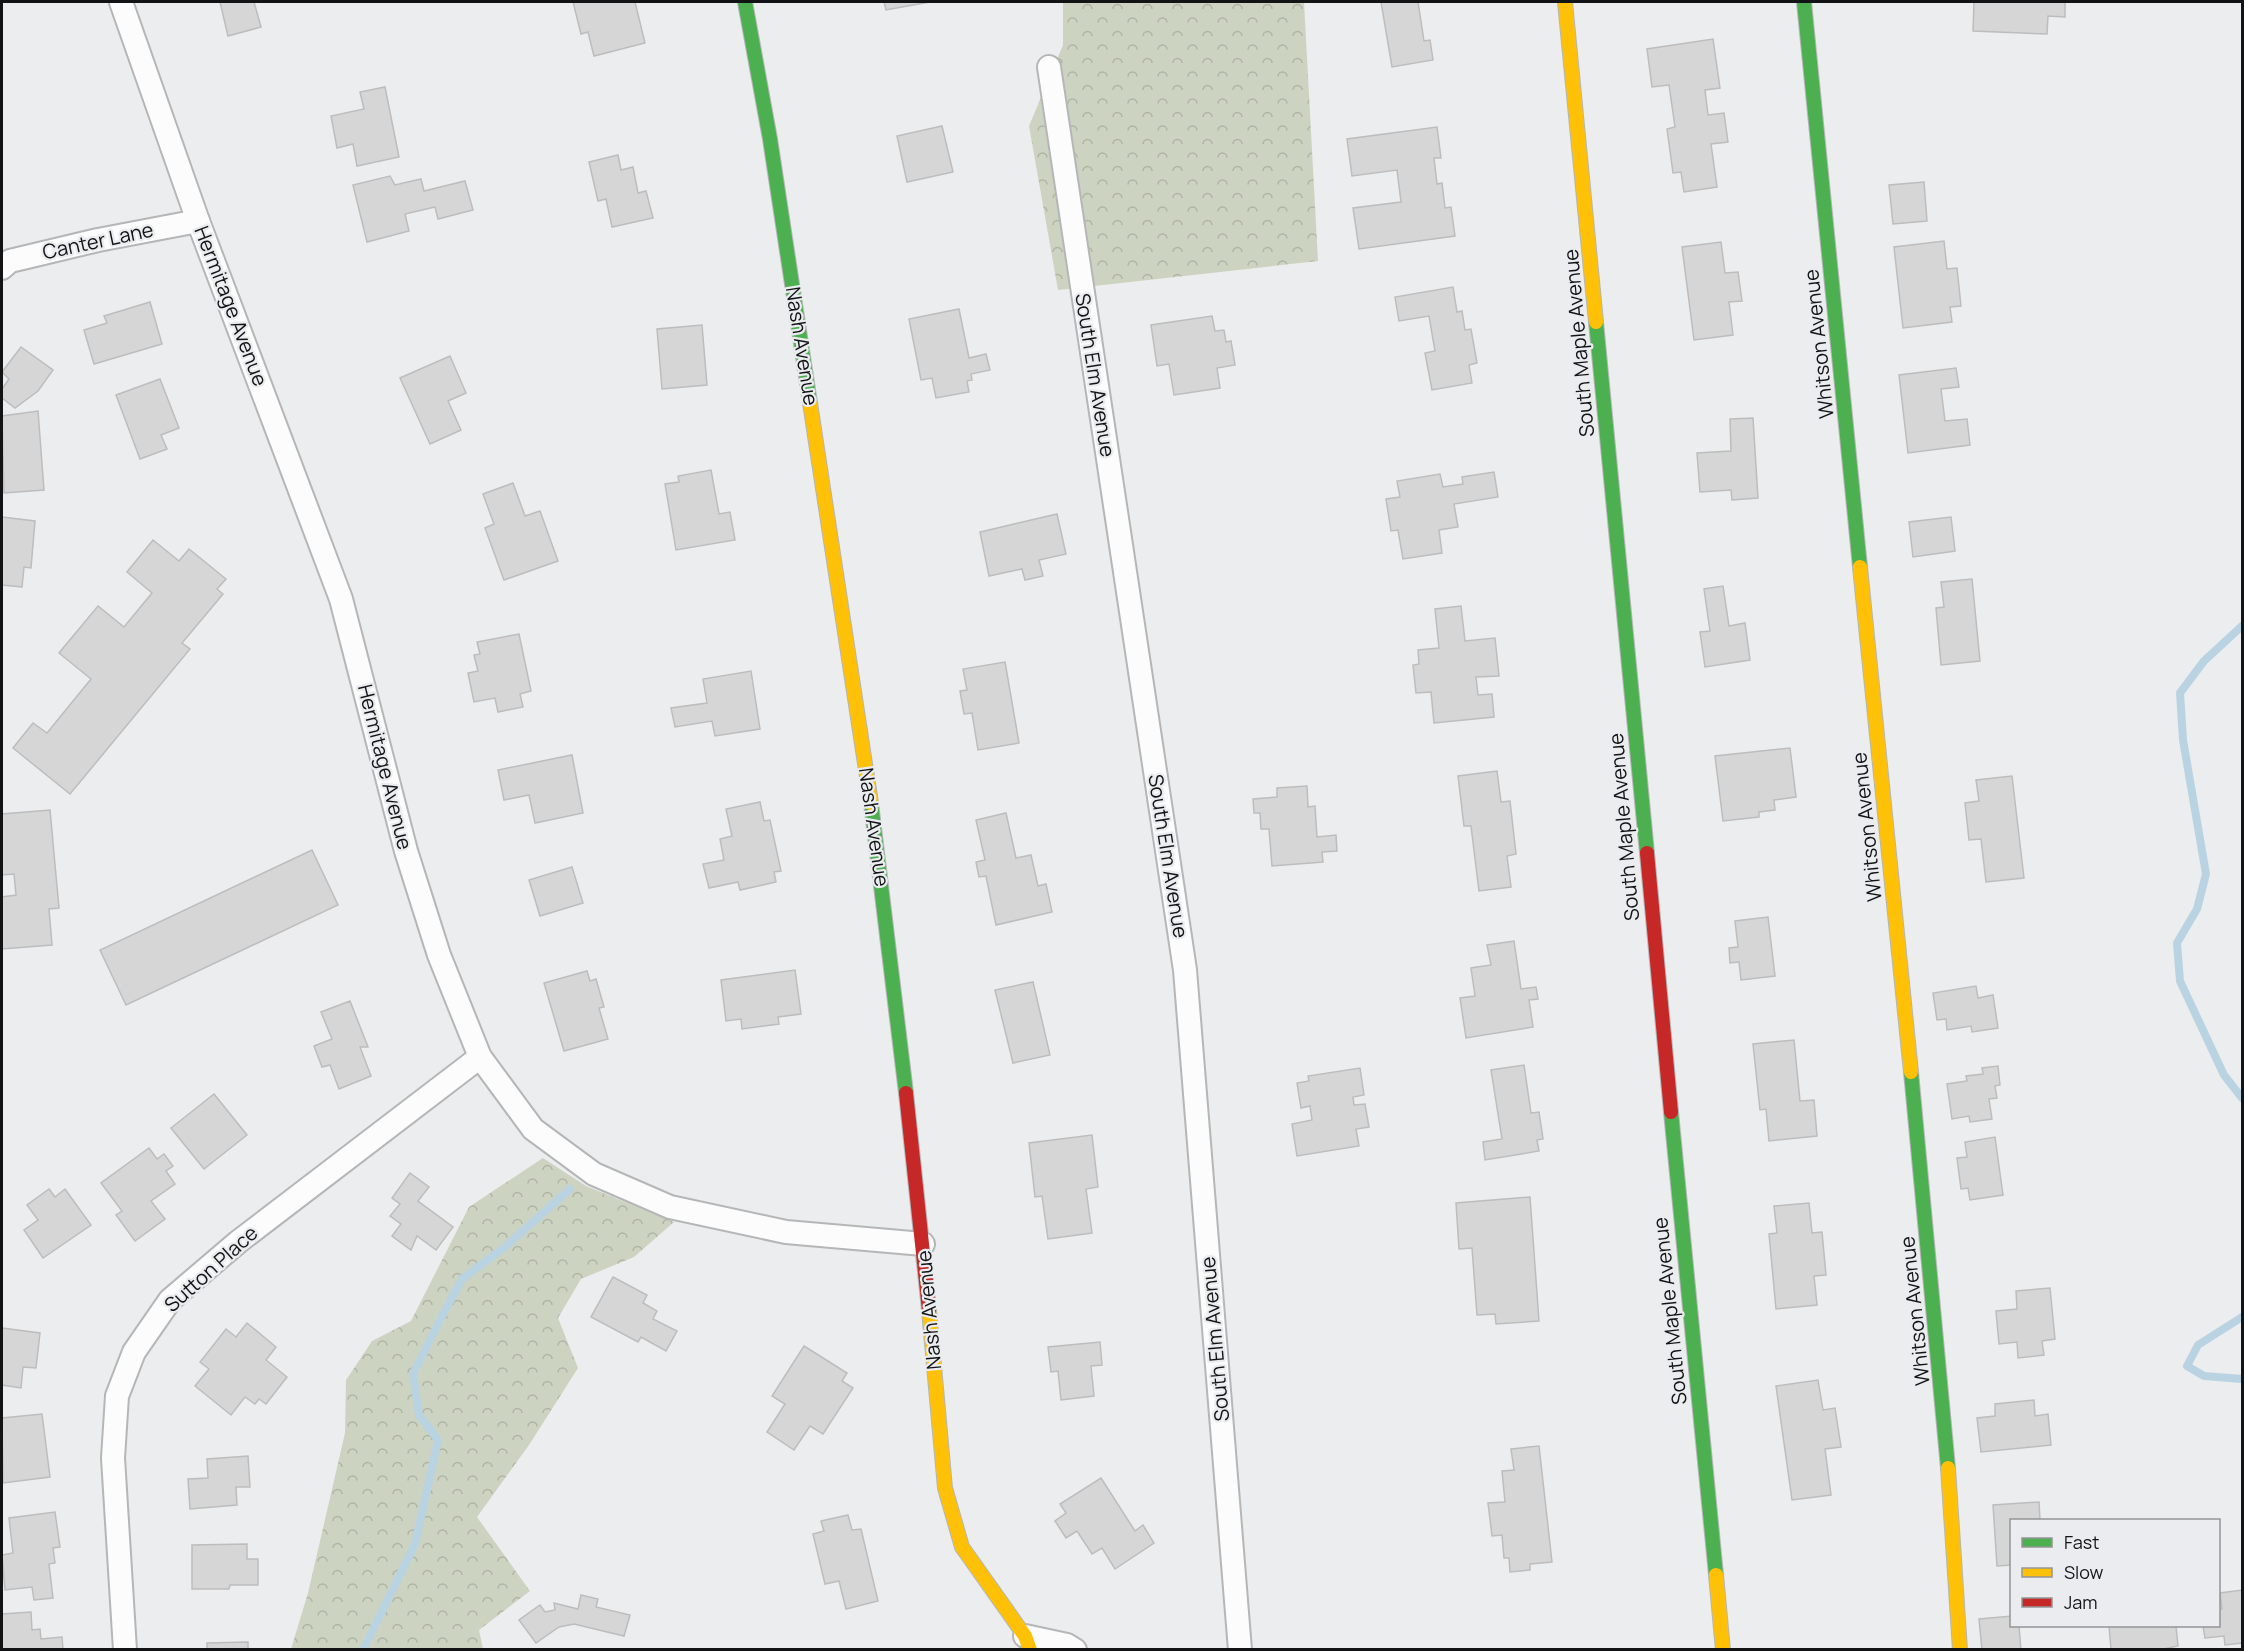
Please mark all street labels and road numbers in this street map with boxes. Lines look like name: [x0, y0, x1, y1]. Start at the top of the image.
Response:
street label: Canter Lane: [40, 216, 156, 265]
street label: Hermitage Avenue: [189, 222, 274, 390]
street label: South Maple Avenue: [1557, 248, 1600, 438]
street label: Whitson Avenue: [1797, 268, 1840, 420]
street label: Nash Avenue: [780, 285, 825, 407]
street label: South Elm Avenue: [1069, 291, 1122, 459]
street label: Hermitage Avenue: [352, 681, 419, 852]
street label: South Maple Avenue: [1602, 732, 1645, 922]
street label: Whitson Avenue: [1845, 751, 1888, 903]
street label: Nash Avenue: [853, 766, 896, 888]
street label: South Elm Avenue: [1142, 772, 1195, 940]
street label: South Maple Avenue: [1646, 1216, 1693, 1406]
street label: Sutton Place: [158, 1219, 263, 1318]
street label: Whitson Avenue: [1893, 1235, 1936, 1387]
street label: Nash Avenue: [910, 1249, 947, 1371]
street label: South Elm Avenue: [1194, 1255, 1235, 1423]

